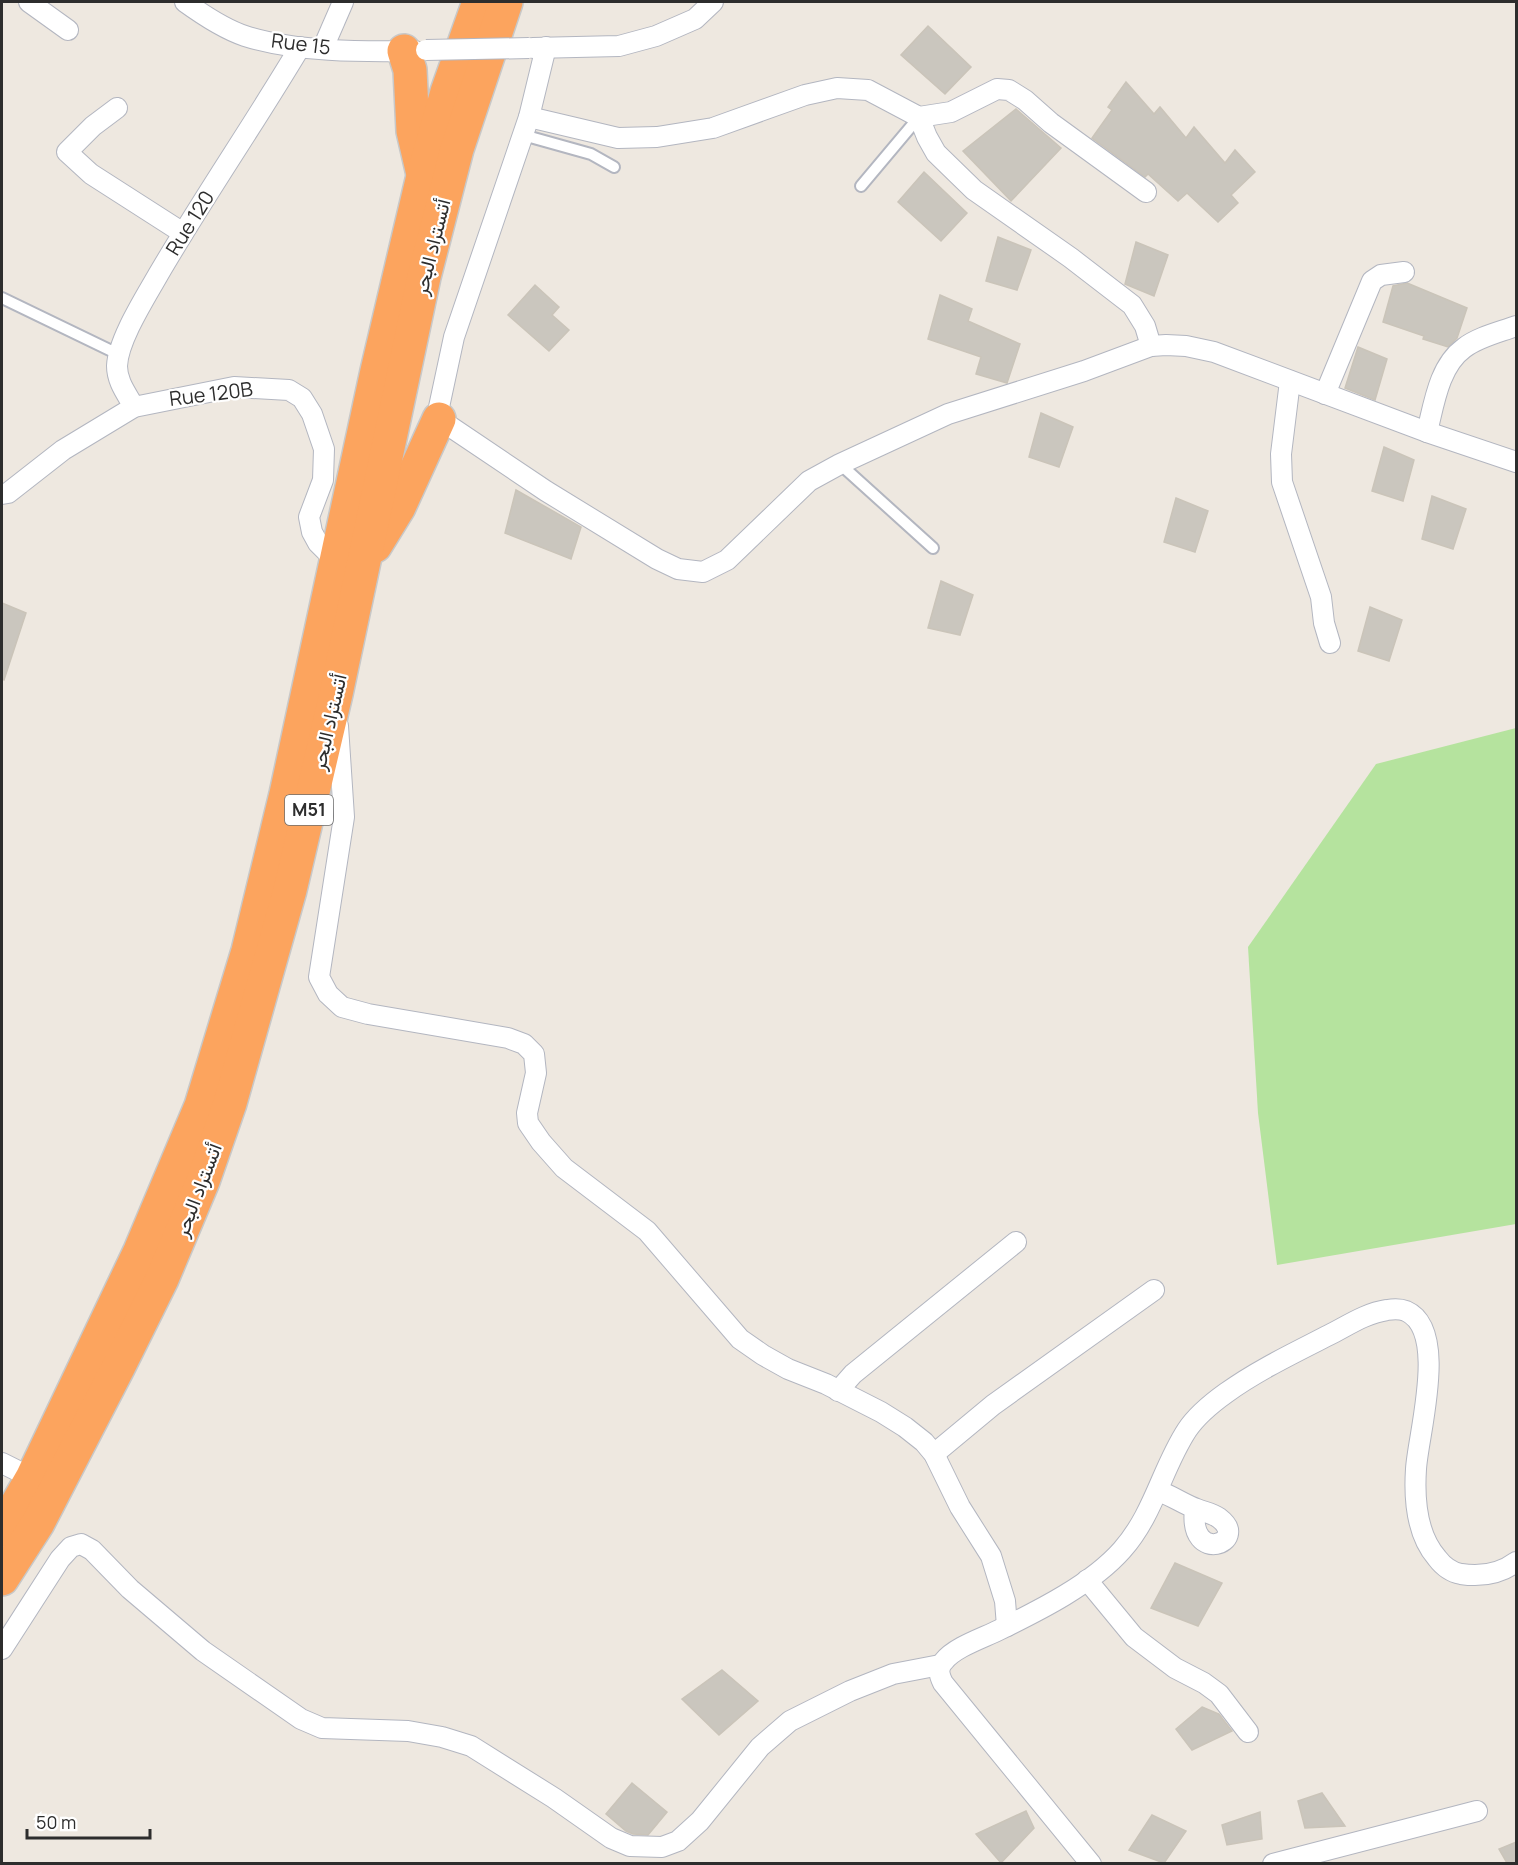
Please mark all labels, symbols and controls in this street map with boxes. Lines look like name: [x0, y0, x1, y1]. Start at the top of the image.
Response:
street label: Rue 15: [270, 26, 332, 61]
street label: Rue 120: [159, 185, 220, 260]
street label: أتستراد البحر: [406, 196, 457, 299]
street label: Rue 120B: [168, 375, 254, 412]
street label: أتستراد البحر: [304, 671, 353, 774]
road number: M51: [285, 795, 333, 825]
street label: أتستراد البحر: [167, 1139, 228, 1241]
scale bar: [27, 1802, 150, 1840]
text: 50 m: [36, 1810, 76, 1834]

